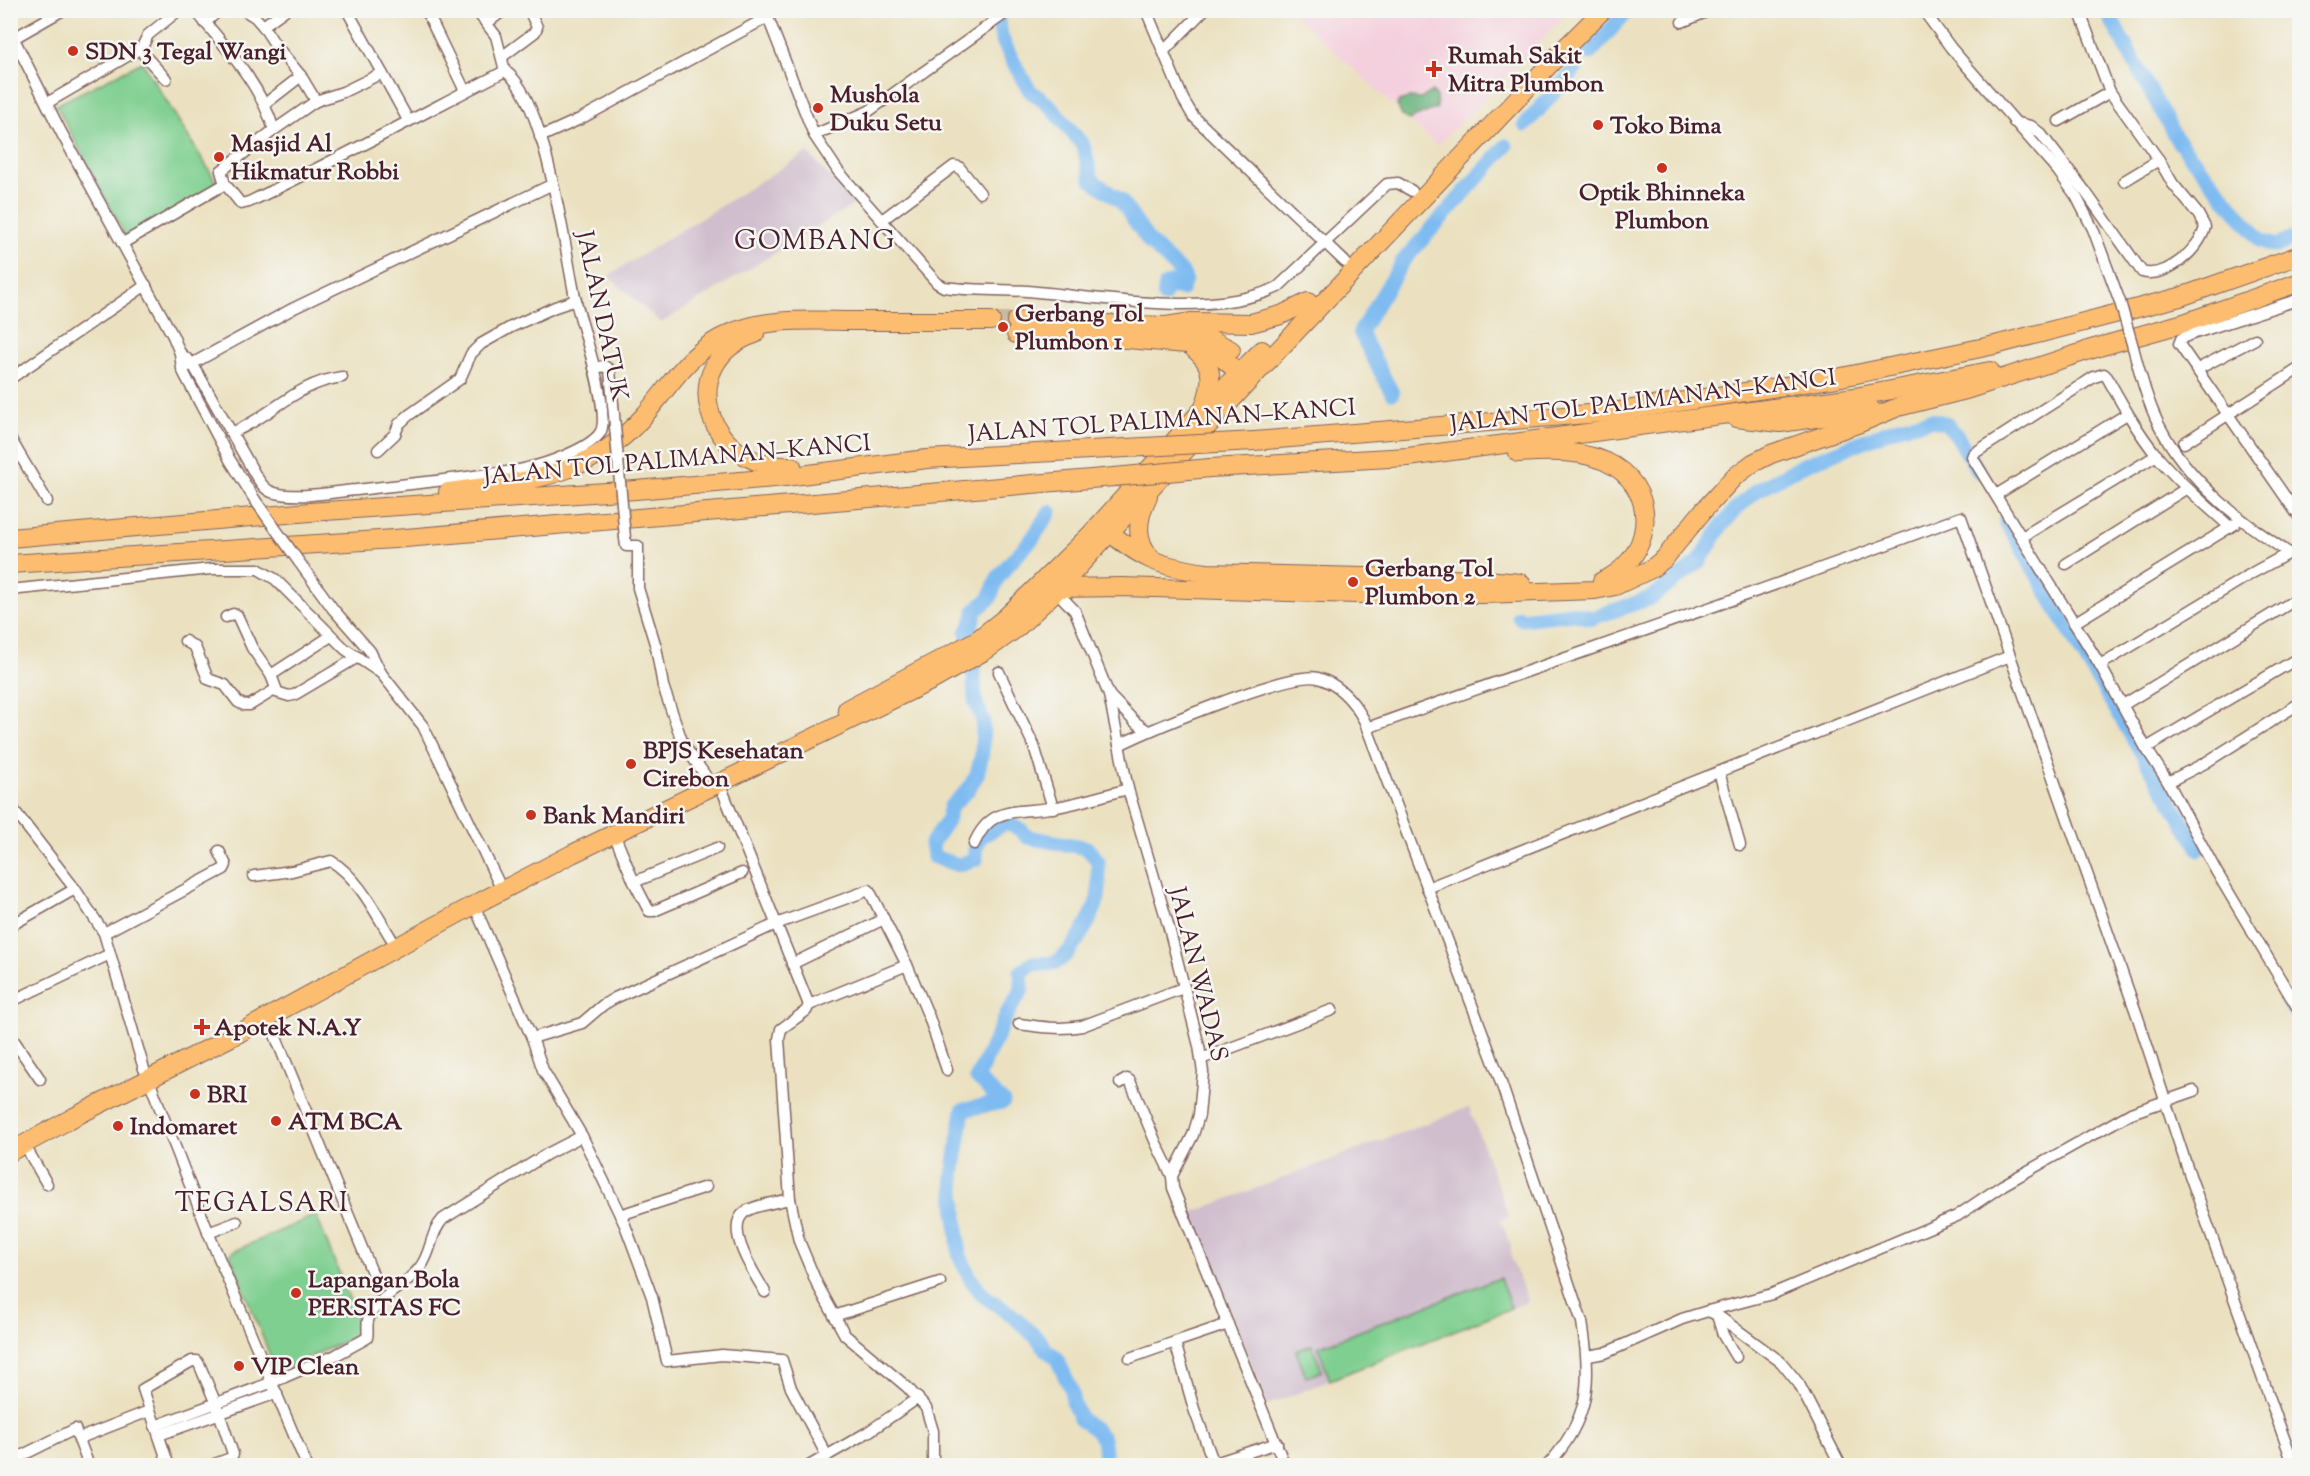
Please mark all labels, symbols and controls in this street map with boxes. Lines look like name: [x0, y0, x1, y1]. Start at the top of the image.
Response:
place label: SDN 3 Tegal Wangi: [85, 36, 287, 70]
place label: Rumah Sakit Mitra Plumbon: [1448, 40, 1605, 102]
marker: SDN 3 Tegal Wangi: [66, 44, 80, 58]
marker: Rumah Sakit Mitra Plumbon: [1425, 60, 1443, 78]
place label: Mushola Duku Setu: [830, 79, 942, 141]
marker: Mushola Duku Setu: [811, 101, 825, 115]
place label: Toko Bima: [1610, 110, 1722, 144]
marker: Toko Bima: [1591, 118, 1605, 132]
place label: Masjid Al Hikmatur Robbi: [231, 128, 399, 190]
marker: Masjid Al Hikmatur Robbi: [212, 150, 226, 164]
marker: Optik Bhinneka Plumbon: [1655, 161, 1669, 175]
place label: Optik Bhinneka Plumbon: [1579, 177, 1746, 239]
district label: GOMBANG: [734, 223, 896, 262]
street label: JALAN DATUK: [566, 226, 636, 405]
place label: Gerbang Tol Plumbon 1: [1015, 298, 1144, 360]
marker: Gerbang Tol Plumbon 1: [996, 320, 1010, 334]
street label: JALAN TOL PALIMANAN–KANCI: [1446, 361, 1838, 443]
street label: JALAN TOL PALIMANAN–KANCI: [965, 391, 1357, 453]
street label: JALAN TOL PALIMANAN–KANCI: [480, 427, 872, 495]
place label: Gerbang Tol Plumbon 2: [1365, 553, 1494, 615]
marker: Gerbang Tol Plumbon 2: [1346, 575, 1360, 589]
place label: BPJS Kesehatan Cirebon: [643, 735, 805, 797]
marker: BPJS Kesehatan Cirebon: [624, 757, 638, 771]
place label: Bank Mandiri: [543, 800, 685, 834]
marker: Bank Mandiri: [524, 808, 538, 822]
street label: JALAN WADAS: [1158, 882, 1235, 1065]
place label: Apotek N.A.Y: [214, 1012, 362, 1046]
marker: Apotek N.A.Y: [195, 1020, 209, 1034]
place label: BRI: [207, 1079, 247, 1113]
marker: BRI: [188, 1087, 202, 1101]
place label: ATM BCA: [288, 1106, 403, 1140]
place label: Indomaret: [130, 1111, 238, 1145]
marker: ATM BCA: [269, 1114, 283, 1128]
marker: Indomaret: [111, 1119, 125, 1133]
district label: TEGALSARI: [175, 1185, 349, 1224]
place label: Lapangan Bola PERSITAS FC: [308, 1264, 461, 1326]
marker: Lapangan Bola PERSITAS FC: [289, 1286, 303, 1300]
place label: VIP Clean: [251, 1351, 360, 1385]
marker: VIP Clean: [232, 1359, 246, 1373]

